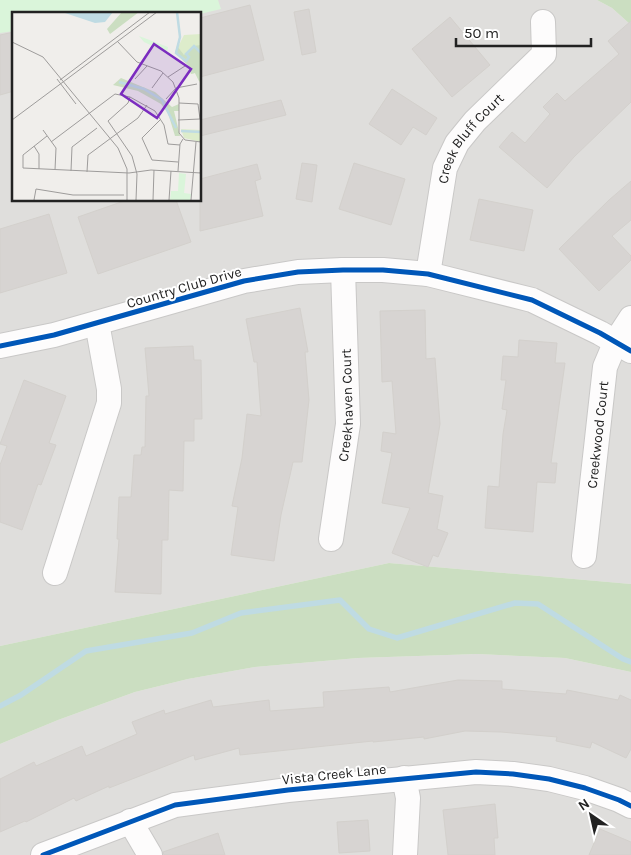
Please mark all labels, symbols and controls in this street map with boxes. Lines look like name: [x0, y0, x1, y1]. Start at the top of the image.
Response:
inset map: [12, 12, 201, 201]
scale bar: [456, 15, 591, 47]
text: 50 m: [464, 24, 499, 42]
street label: Creek Bluff Court: [435, 90, 508, 185]
street label: Country Club Drive: [125, 263, 243, 312]
street label: Creekhaven Court: [335, 348, 357, 463]
street label: Creekwood Court: [584, 380, 612, 489]
street label: Vista Creek Lane: [281, 761, 387, 788]
north arrow: [566, 790, 616, 840]
text: N: [575, 795, 593, 814]

